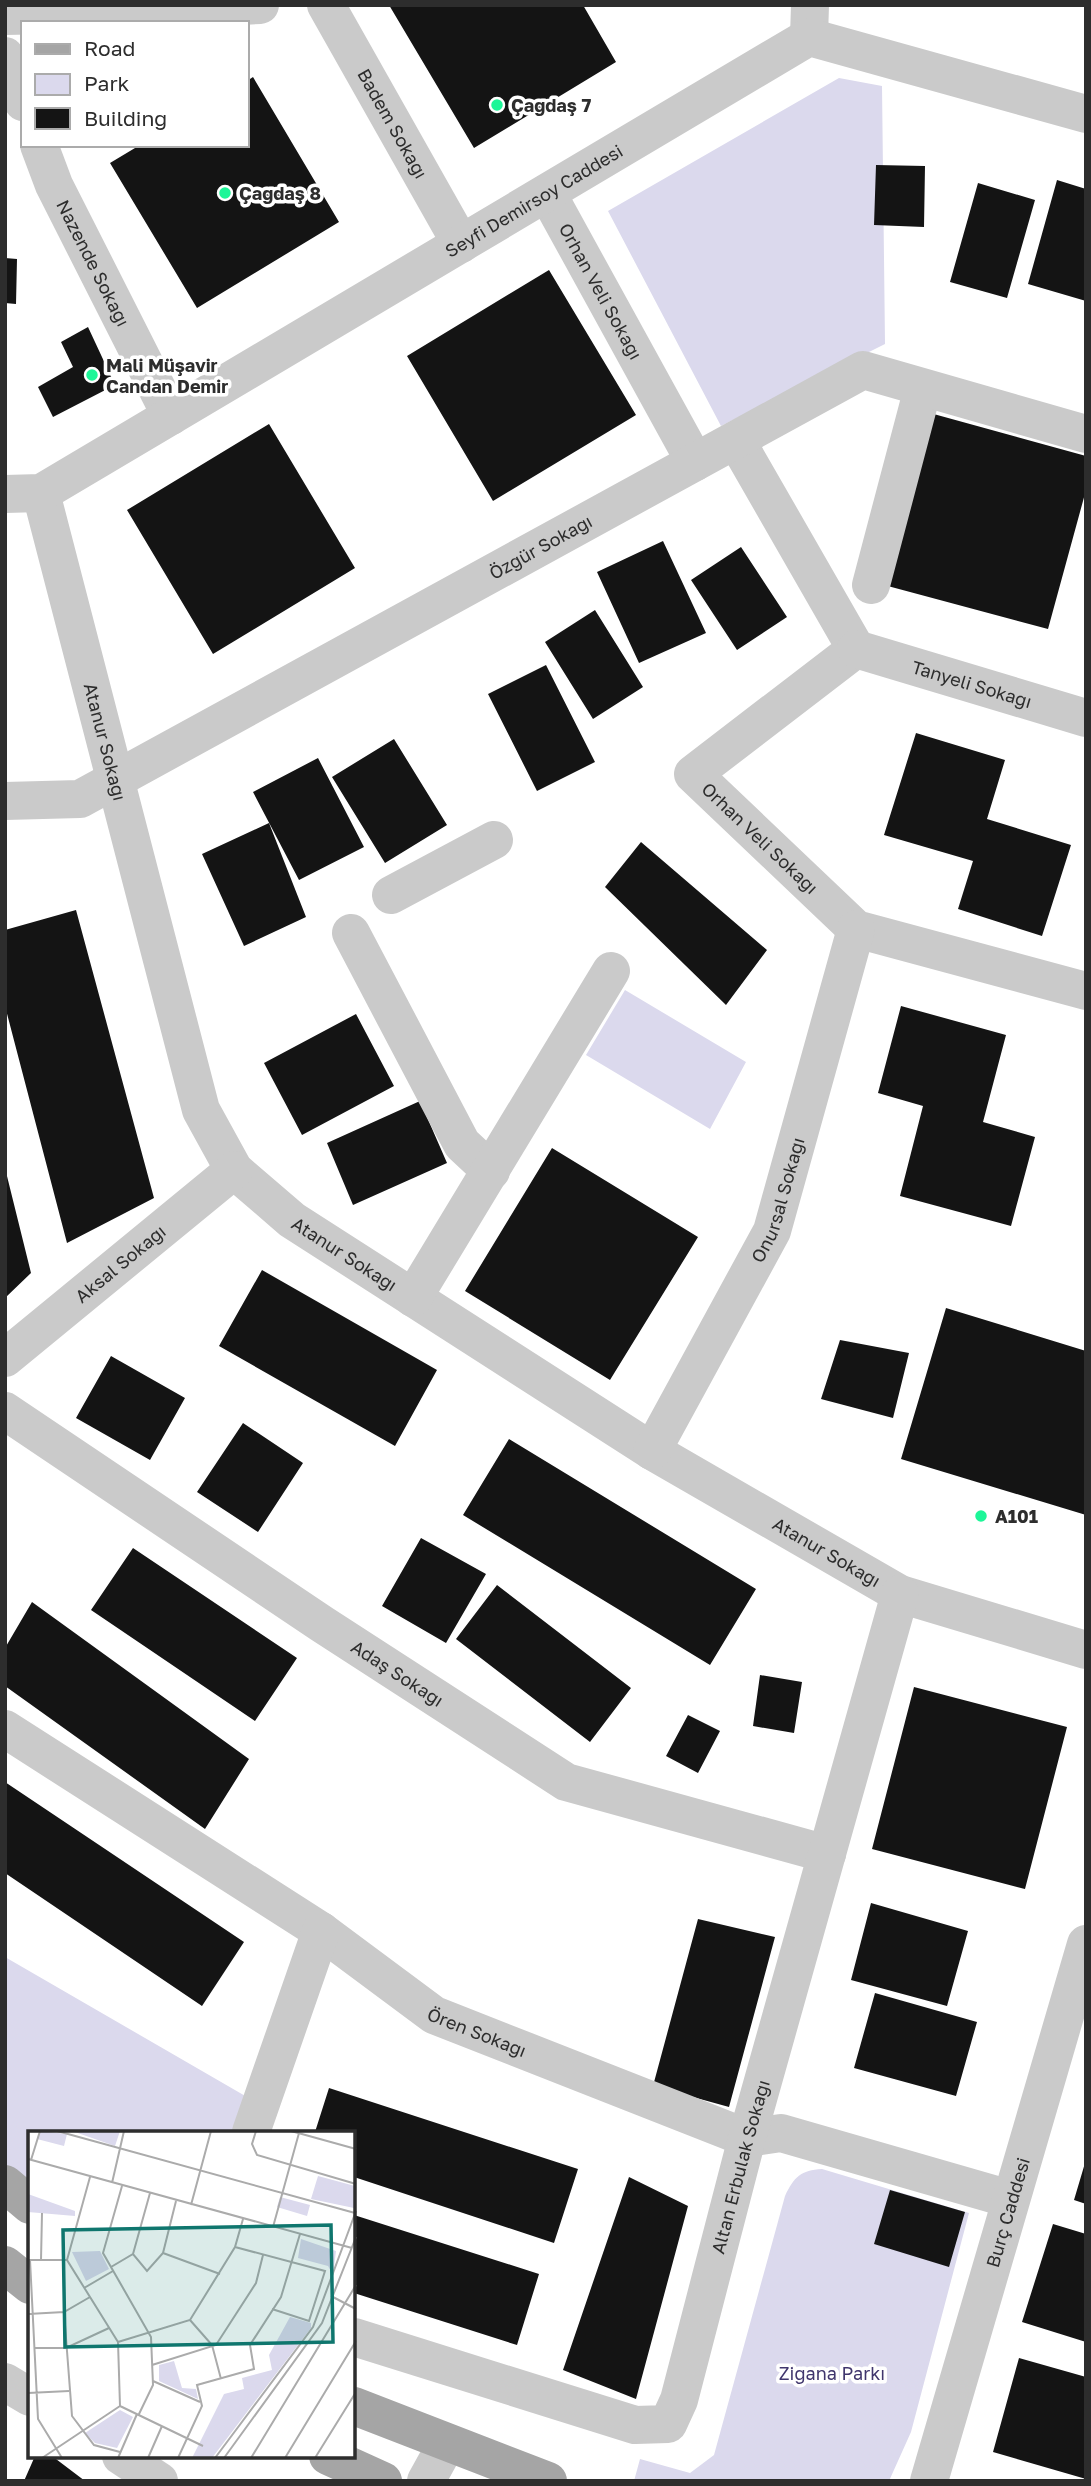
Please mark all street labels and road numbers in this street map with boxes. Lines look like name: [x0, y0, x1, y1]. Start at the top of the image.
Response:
street label: Badem Sokağı: [353, 65, 433, 182]
street label: Seyfi Demirsoy Caddesi: [441, 139, 627, 262]
street label: Nazende Sokağı: [52, 196, 135, 330]
street label: Orhan Veli Sokağı: [555, 219, 647, 363]
street label: Özgür Sokağı: [485, 510, 596, 584]
street label: Tanyeli Sokağı: [909, 655, 1035, 712]
street label: Atanur Sokağı: [80, 681, 131, 803]
street label: Orhan Veli Sokağı: [697, 777, 823, 898]
street label: Onursal Sokağı: [746, 1135, 809, 1266]
street label: Atanur Sokağı: [288, 1212, 401, 1296]
street label: Aksal Sokağı: [70, 1220, 170, 1307]
street label: Atanur Sokağı: [769, 1512, 885, 1591]
street label: Adaş Sokağı: [347, 1635, 448, 1711]
street label: Ören Sokağı: [424, 2003, 530, 2061]
street label: Altan Erbulak Sokağı: [706, 2077, 774, 2256]
street label: Burç Caddesi: [981, 2155, 1034, 2270]

